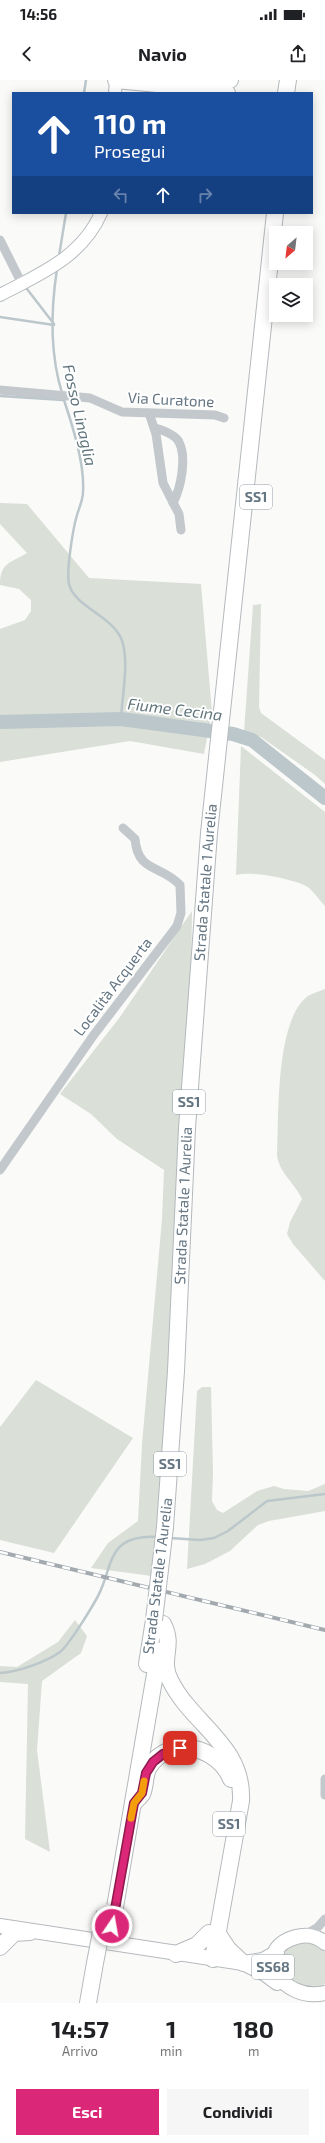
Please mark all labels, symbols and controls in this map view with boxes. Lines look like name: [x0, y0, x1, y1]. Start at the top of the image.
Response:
text: 14:56: [20, 5, 57, 23]
icon: back: [16, 43, 38, 65]
text: Navio: [138, 43, 187, 65]
icon: share: [287, 43, 309, 65]
text: 110 m: [94, 106, 167, 140]
icon: ahead: [28, 108, 80, 160]
text: Prosegui: [94, 140, 165, 162]
icon: left: [110, 184, 132, 206]
icon: ahead: [152, 184, 174, 206]
icon: right: [194, 184, 216, 206]
north arrow: [269, 226, 313, 270]
map controls: [269, 226, 313, 322]
button: layers: [269, 278, 313, 322]
water label: Fosso Linaglia: [60, 362, 101, 468]
street label: Via Curatone: [127, 388, 215, 410]
road number: SS1: [240, 485, 272, 509]
water label: Fiume Cecina: [127, 693, 224, 724]
street label: Strada Statale 1 Aurelia: [189, 803, 220, 962]
street label: Località Acquerta: [69, 934, 155, 1039]
road number: SS1: [173, 1090, 205, 1114]
street label: Strada Statale 1 Aurelia: [170, 1126, 195, 1285]
road number: SS1: [154, 1452, 186, 1476]
street label: Strada Statale 1 Aurelia: [138, 1497, 176, 1655]
pin: [163, 1731, 197, 1765]
icon: arrive: [169, 1737, 191, 1759]
road number: SS1: [213, 1812, 245, 1836]
position arrow: [91, 1905, 133, 1947]
road number: SS68: [252, 1955, 294, 1979]
text: 14:57: [51, 2014, 109, 2043]
text: 1: [166, 2014, 176, 2043]
text: 180: [233, 2014, 274, 2043]
text: Arrivo: [62, 2043, 98, 2059]
text: min: [160, 2043, 182, 2059]
text: m: [248, 2043, 259, 2059]
button: Esci: [16, 2089, 159, 2135]
button: Condividi: [167, 2089, 309, 2135]

